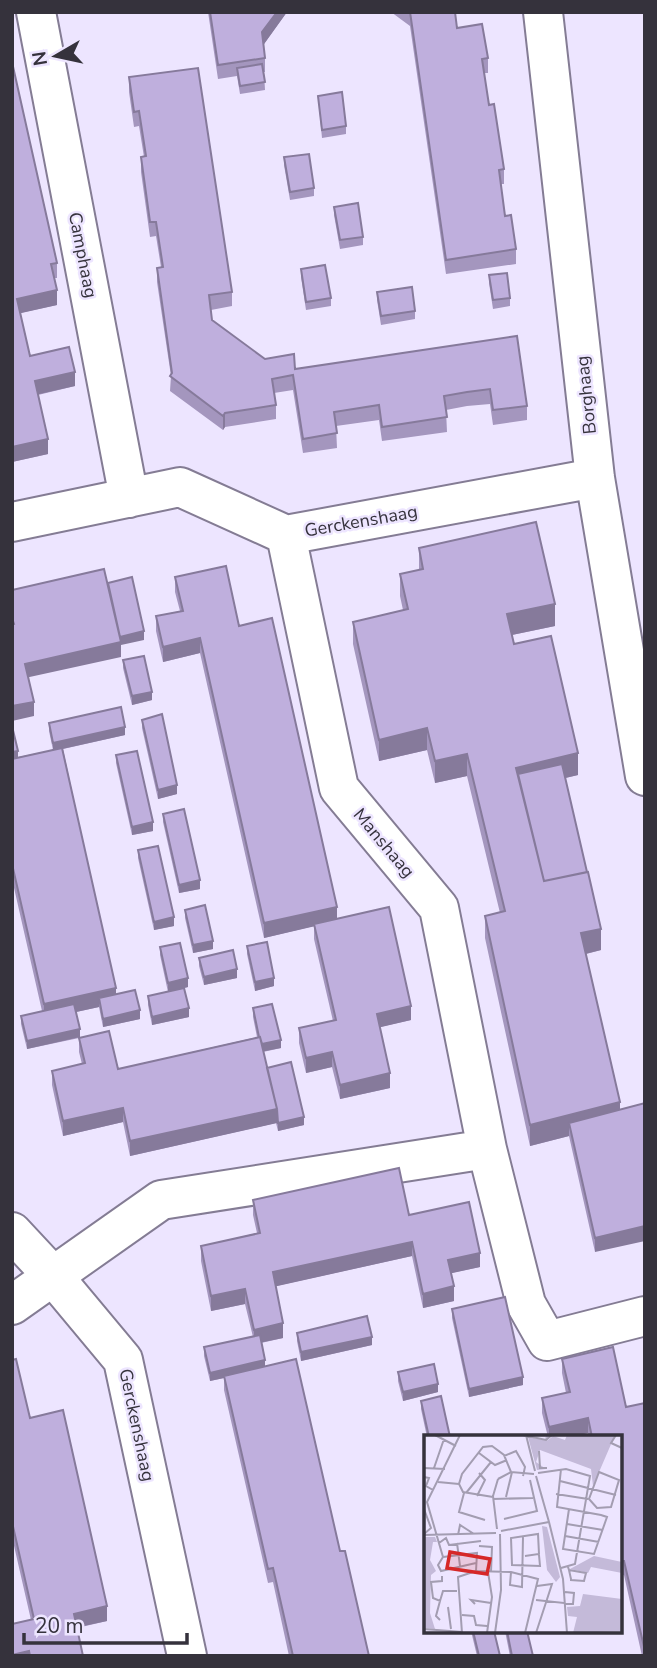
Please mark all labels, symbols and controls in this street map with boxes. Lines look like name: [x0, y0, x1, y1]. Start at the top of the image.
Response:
north arrow: [21, 21, 91, 91]
text: N: [26, 49, 54, 68]
street label: Camphaag: [63, 210, 103, 300]
street label: Borghaag: [570, 355, 602, 435]
street label: Gerckenshaag: [303, 499, 419, 543]
street label: Manshaag: [348, 803, 420, 883]
street label: Gerckenshaag: [113, 1367, 161, 1483]
inset map: [424, 1435, 622, 1633]
scale bar: [24, 1602, 187, 1646]
text: 20 m: [35, 1612, 84, 1640]

